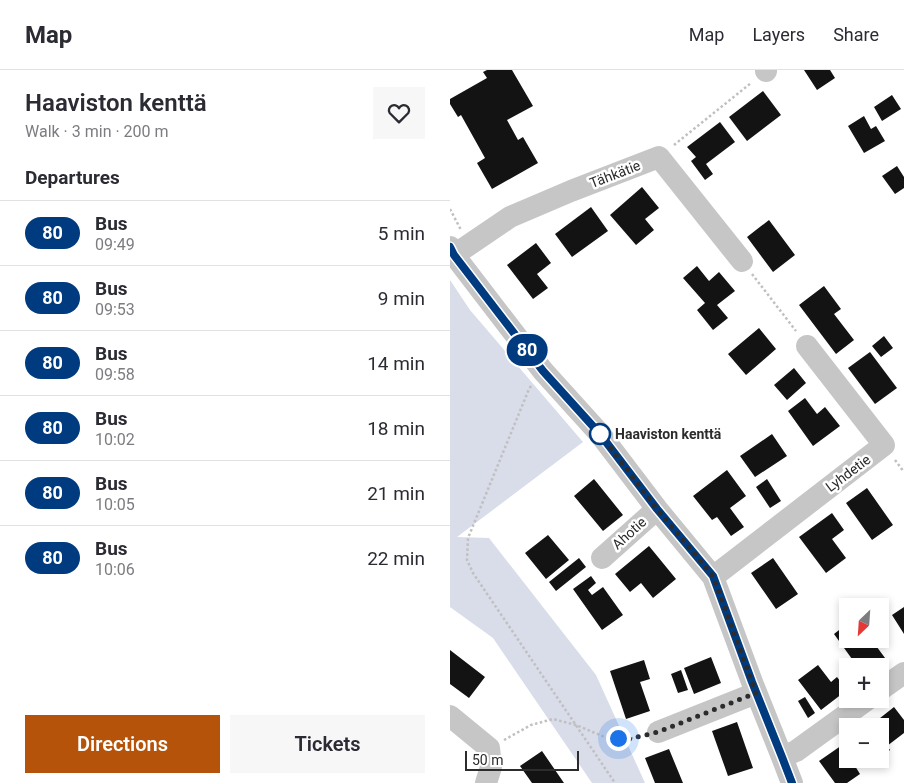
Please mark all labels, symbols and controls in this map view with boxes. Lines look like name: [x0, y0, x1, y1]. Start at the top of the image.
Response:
text: Map: [25, 21, 72, 49]
text: Map: [689, 24, 724, 45]
text: Layers: [752, 24, 805, 45]
text: Share: [833, 24, 879, 45]
button: heart: [373, 87, 425, 139]
text: Haaviston kenttä: [25, 89, 207, 117]
text: Walk · 3 min · 200 m: [25, 122, 169, 141]
street label: Tähkätie: [587, 157, 643, 191]
text: Departures: [25, 166, 120, 189]
text: Bus: [95, 212, 128, 235]
text: 80: [42, 222, 63, 243]
text: 5 min: [378, 222, 425, 245]
text: 09:49: [95, 235, 135, 254]
text: Bus: [95, 277, 128, 300]
text: 80: [42, 287, 63, 308]
text: 9 min: [378, 287, 425, 310]
text: 09:53: [95, 300, 135, 319]
line badge: 80: [504, 334, 550, 366]
text: 80: [517, 339, 537, 360]
text: Bus: [95, 342, 128, 365]
text: 80: [42, 352, 63, 373]
text: 14 min: [367, 352, 425, 375]
text: 09:58: [95, 365, 135, 384]
text: Bus: [95, 407, 128, 430]
text: 80: [42, 417, 63, 438]
text: 18 min: [367, 417, 425, 440]
marker: Haaviston kenttä: [589, 423, 611, 445]
place label: Haaviston kenttä: [615, 426, 722, 442]
text: 10:02: [95, 430, 135, 449]
street label: Lyhdetie: [823, 451, 873, 495]
text: Bus: [95, 472, 128, 495]
text: 80: [42, 482, 63, 503]
text: 21 min: [367, 482, 425, 505]
text: 10:05: [95, 495, 135, 514]
street label: Ahotie: [609, 514, 649, 552]
text: Bus: [95, 537, 128, 560]
text: 80: [42, 547, 63, 568]
text: 22 min: [367, 547, 425, 570]
text: 10:06: [95, 560, 135, 579]
north arrow: [839, 598, 889, 648]
map controls: [839, 598, 889, 768]
button: +: [839, 658, 889, 708]
button: Directions: [25, 715, 220, 773]
button: Tickets: [230, 715, 425, 773]
button: −: [839, 718, 889, 768]
your location: [606, 726, 631, 751]
scale bar: [465, 748, 579, 771]
text: 50 m: [472, 752, 504, 768]

